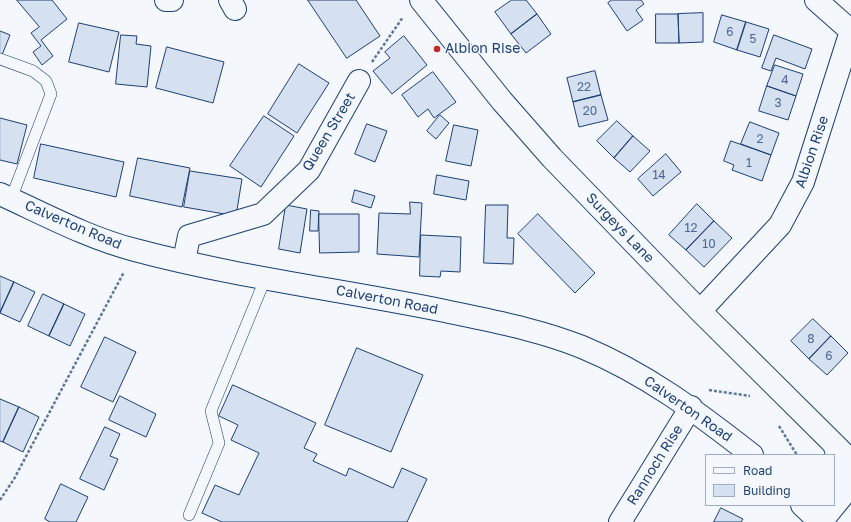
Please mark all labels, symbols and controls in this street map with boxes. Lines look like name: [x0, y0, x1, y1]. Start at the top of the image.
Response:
house number: 6: [726, 25, 734, 39]
house number: 5: [750, 32, 756, 46]
place label: Albion Rise: [445, 41, 520, 57]
marker: Albion Rise: [432, 44, 442, 54]
house number: 4: [781, 73, 789, 87]
house number: 22: [577, 80, 591, 94]
street label: Queen Street: [299, 90, 359, 174]
house number: 3: [774, 96, 782, 110]
house number: 20: [583, 104, 597, 118]
street label: Albion Rise: [792, 114, 832, 190]
house number: 2: [757, 132, 763, 146]
house number: 1: [746, 156, 752, 170]
house number: 14: [652, 168, 666, 182]
street label: Surgeys Lane: [582, 190, 658, 266]
street label: Calverton Road: [22, 197, 124, 253]
house number: 12: [685, 221, 697, 235]
house number: 10: [702, 237, 716, 251]
street label: Calverton Road: [335, 282, 439, 318]
house number: 8: [807, 332, 815, 346]
house number: 6: [825, 349, 833, 363]
street label: Calverton Road: [641, 372, 735, 446]
street label: Rannoch Rise: [624, 422, 686, 508]
legend: [705, 454, 835, 506]
text: Road: [743, 463, 772, 478]
text: Building: [743, 483, 791, 498]

